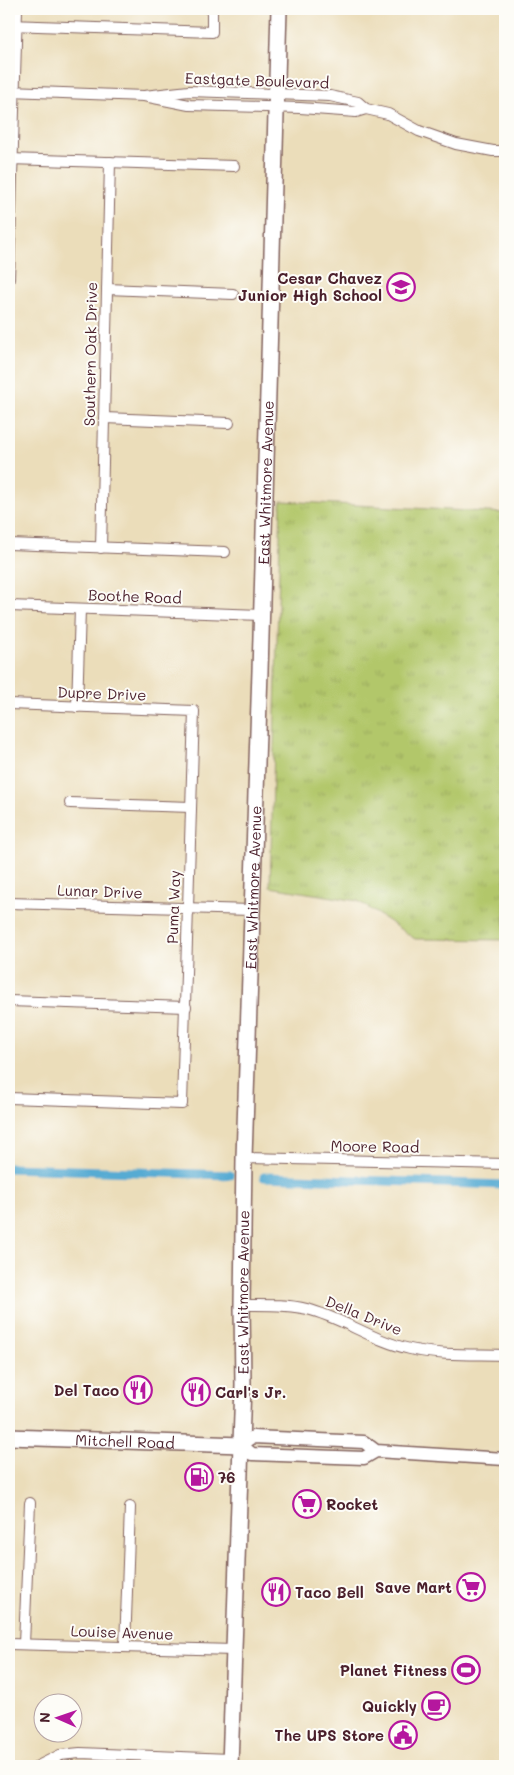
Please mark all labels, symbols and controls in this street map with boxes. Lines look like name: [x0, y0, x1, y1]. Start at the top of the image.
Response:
street label: Eastgate Boulevard: [185, 67, 329, 93]
place label: Cesar Chavez Junior High School: [238, 268, 383, 305]
school or university icon: Cesar Chavez Junior High School: [386, 272, 416, 302]
street label: Southern Oak Drive: [79, 282, 101, 426]
street label: East Whitmore Avenue: [253, 400, 278, 565]
street label: Boothe Road: [88, 584, 182, 608]
street label: Dupre Drive: [57, 681, 147, 705]
street label: East Whitmore Avenue: [240, 805, 266, 970]
street label: Puma Way: [162, 870, 184, 944]
street label: Lunar Drive: [57, 880, 143, 902]
street label: Moore Road: [330, 1135, 420, 1157]
street label: East Whitmore Avenue: [232, 1210, 253, 1374]
street label: Della Drive: [323, 1291, 405, 1339]
restaurant icon: Del Taco: [123, 1375, 153, 1405]
restaurant icon: Carl's Jr.: [181, 1377, 211, 1407]
place label: Del Taco: [54, 1380, 119, 1400]
place label: Carl's Jr.: [215, 1382, 287, 1402]
street label: Mitchell Road: [75, 1429, 175, 1453]
fuel station icon: 76: [184, 1462, 214, 1492]
place label: 76: [218, 1467, 235, 1487]
supermarket icon: Rocket: [292, 1489, 322, 1519]
place label: Rocket: [326, 1494, 378, 1514]
supermarket icon: Save Mart: [456, 1572, 486, 1602]
restaurant icon: Taco Bell: [261, 1577, 291, 1607]
place label: Save Mart: [375, 1577, 452, 1597]
place label: Taco Bell: [295, 1582, 364, 1602]
street label: Louise Avenue: [70, 1620, 174, 1644]
sports icon: Planet Fitness: [451, 1655, 481, 1685]
place label: Planet Fitness: [340, 1660, 447, 1680]
cafe icon: Quickly: [421, 1691, 451, 1721]
north arrow: [32, 1692, 82, 1742]
place label: Quickly: [362, 1696, 417, 1716]
text: N: [35, 1712, 54, 1723]
public building icon: The UPS Store: [388, 1720, 418, 1750]
place label: The UPS Store: [275, 1725, 384, 1745]

